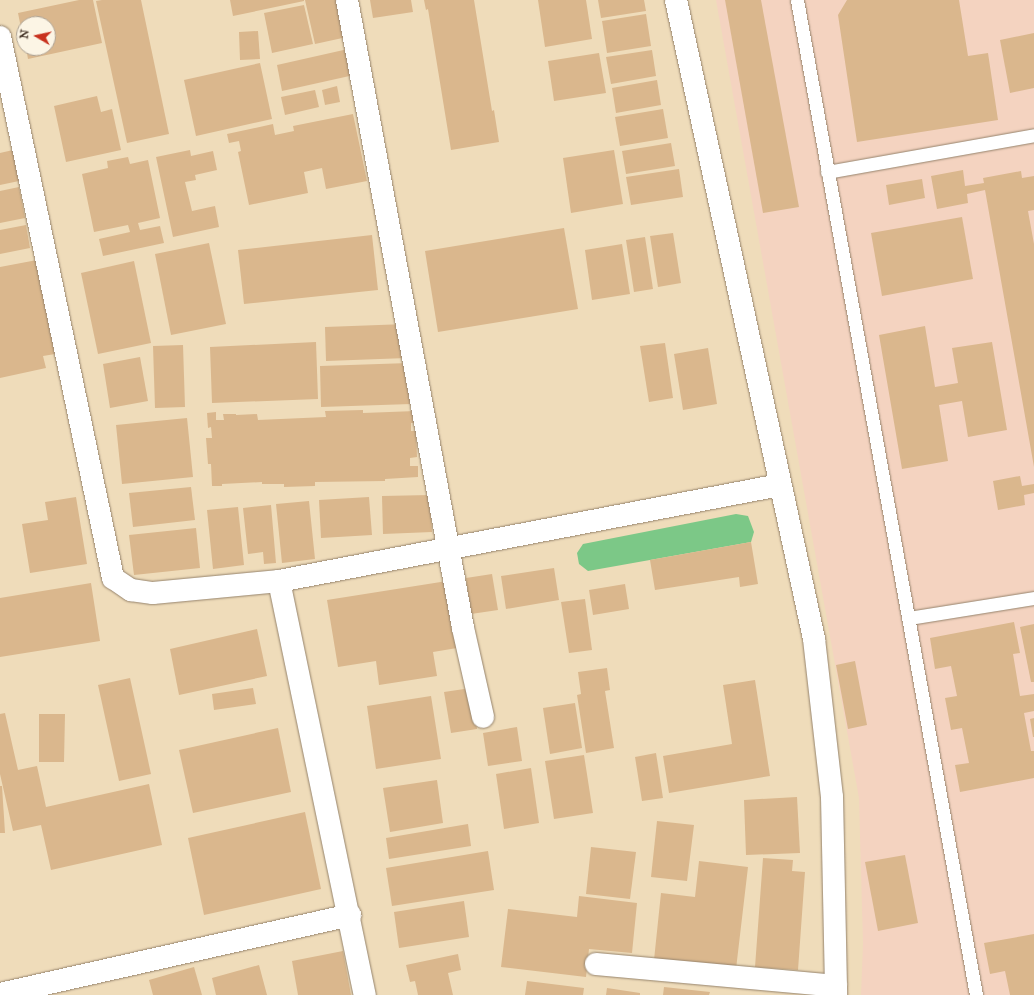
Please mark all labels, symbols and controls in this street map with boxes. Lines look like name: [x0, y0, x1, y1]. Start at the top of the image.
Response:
north arrow: [16, 16, 56, 56]
text: N: [17, 29, 32, 40]

